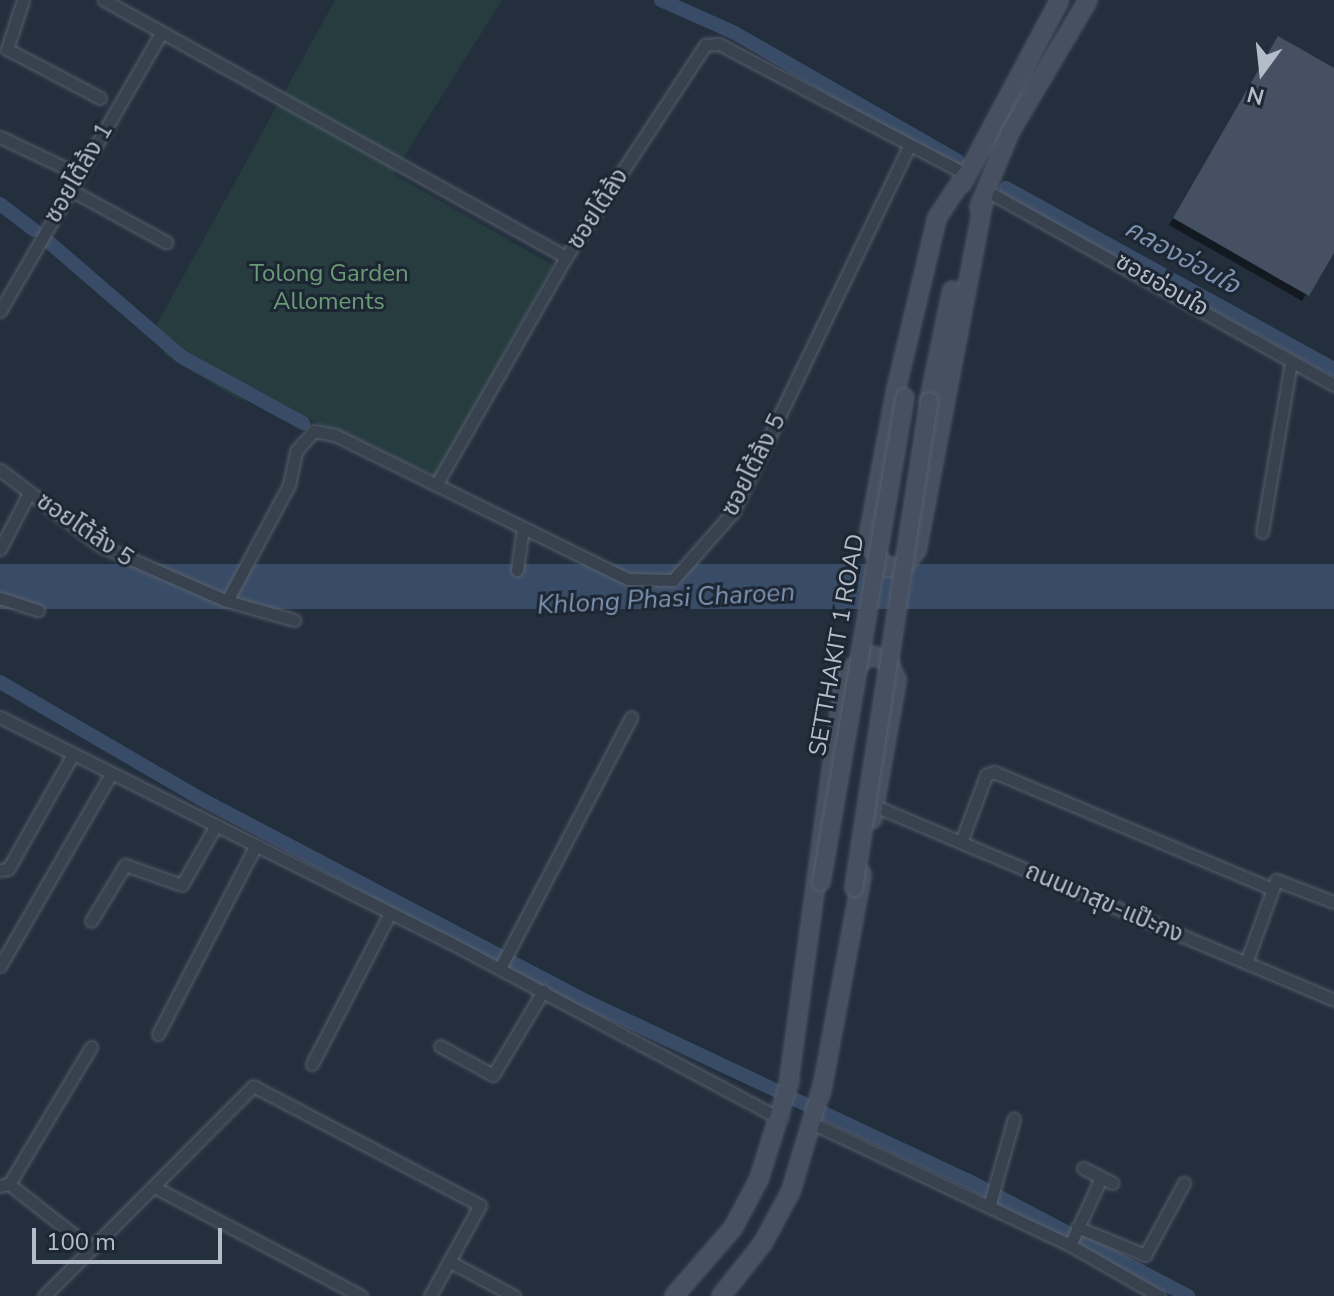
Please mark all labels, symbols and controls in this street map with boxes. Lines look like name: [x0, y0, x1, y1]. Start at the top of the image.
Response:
north arrow: [1222, 32, 1302, 112]
text: N: [1244, 79, 1268, 112]
street label: ซอยโต้ล้ง 1: [39, 118, 119, 228]
street label: ซอยโต้ล้ง: [561, 163, 635, 255]
water label: คลองอ่อนใจ: [1119, 213, 1245, 301]
street label: ซอยอ่อนใจ: [1110, 247, 1214, 323]
park label: Tolong Garden Alloments: [249, 260, 409, 316]
street label: ซอยโต้ล้ง 5: [716, 409, 792, 521]
street label: ซอยโต้ล้ง 5: [31, 487, 139, 573]
street label: SETTHAKIT 1 ROAD: [803, 532, 871, 758]
water label: Khlong Phasi Charoen: [536, 577, 796, 621]
street label: ถนนมาสุข-แป๊ะกง: [1021, 857, 1187, 949]
scale bar: [36, 1212, 226, 1262]
text: 100 m: [46, 1226, 116, 1258]

